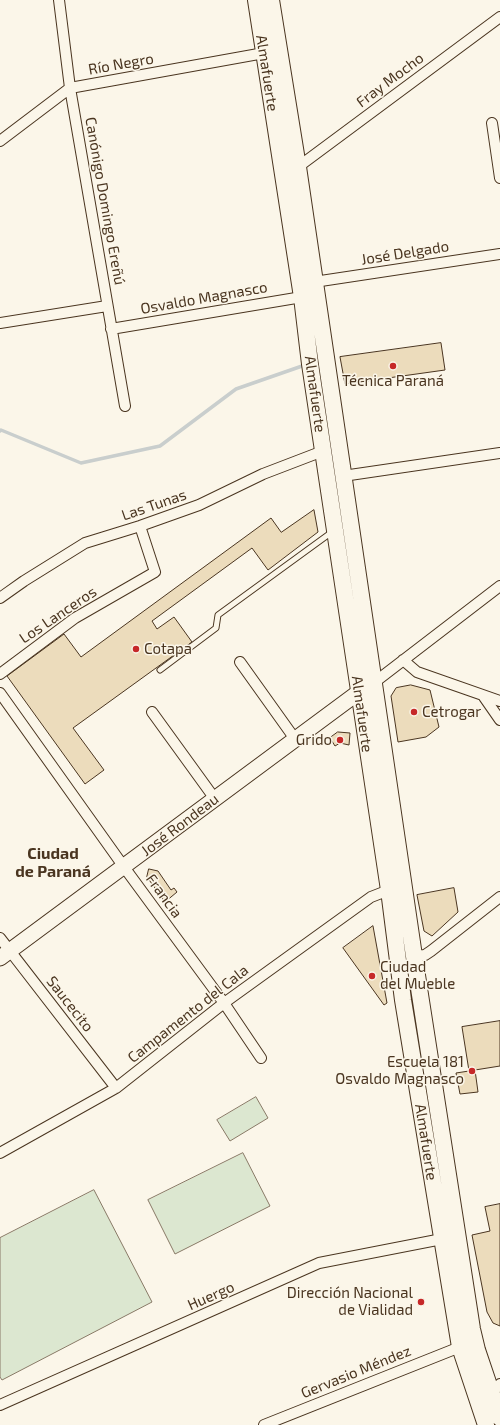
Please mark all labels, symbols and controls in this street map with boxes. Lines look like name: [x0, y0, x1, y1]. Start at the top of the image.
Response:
street label: Almafuerte: [252, 33, 282, 113]
street label: Río Negro: [87, 49, 155, 79]
street label: Fray Mocho: [353, 49, 427, 111]
street label: Canónigo Domingo Ereñú: [81, 116, 129, 286]
street label: José Delgado: [360, 237, 450, 269]
street label: Osvaldo Magnasco: [139, 278, 269, 318]
street label: Almafuerte: [301, 354, 329, 434]
marker: Técnica Paraná: [388, 361, 398, 371]
place label: Técnica Paraná: [342, 372, 444, 390]
street label: Las Tunas: [119, 486, 189, 524]
street label: Los Lanceros: [16, 583, 100, 647]
place label: Cotapa: [144, 640, 192, 658]
marker: Cotapa: [131, 644, 141, 654]
street label: Almafuerte: [348, 674, 376, 754]
place label: Cetrogar: [422, 703, 481, 721]
marker: Cetrogar: [409, 707, 419, 717]
place label: Grido: [296, 731, 332, 749]
marker: Grido: [335, 735, 345, 745]
street label: José Rondeau: [138, 790, 222, 860]
district label: Ciudad de Paraná: [15, 844, 91, 882]
street label: Francia: [142, 870, 186, 922]
place label: Ciudad del Mueble: [380, 958, 455, 993]
street label: Campamento del Cala: [124, 961, 252, 1067]
marker: Ciudad del Mueble: [367, 971, 377, 981]
street label: Saucecito: [43, 973, 97, 1035]
place label: Escuela 181 Osvaldo Magnasco: [335, 1053, 464, 1088]
marker: Escuela 181 Osvaldo Magnasco: [467, 1066, 477, 1076]
street label: Almafuerte: [411, 1102, 441, 1182]
street label: Huergo: [185, 1278, 237, 1314]
place label: Dirección Nacional de Vialidad: [287, 1284, 413, 1319]
marker: Dirección Nacional de Vialidad: [416, 1297, 426, 1307]
street label: Gervasio Méndez: [298, 1342, 414, 1402]

